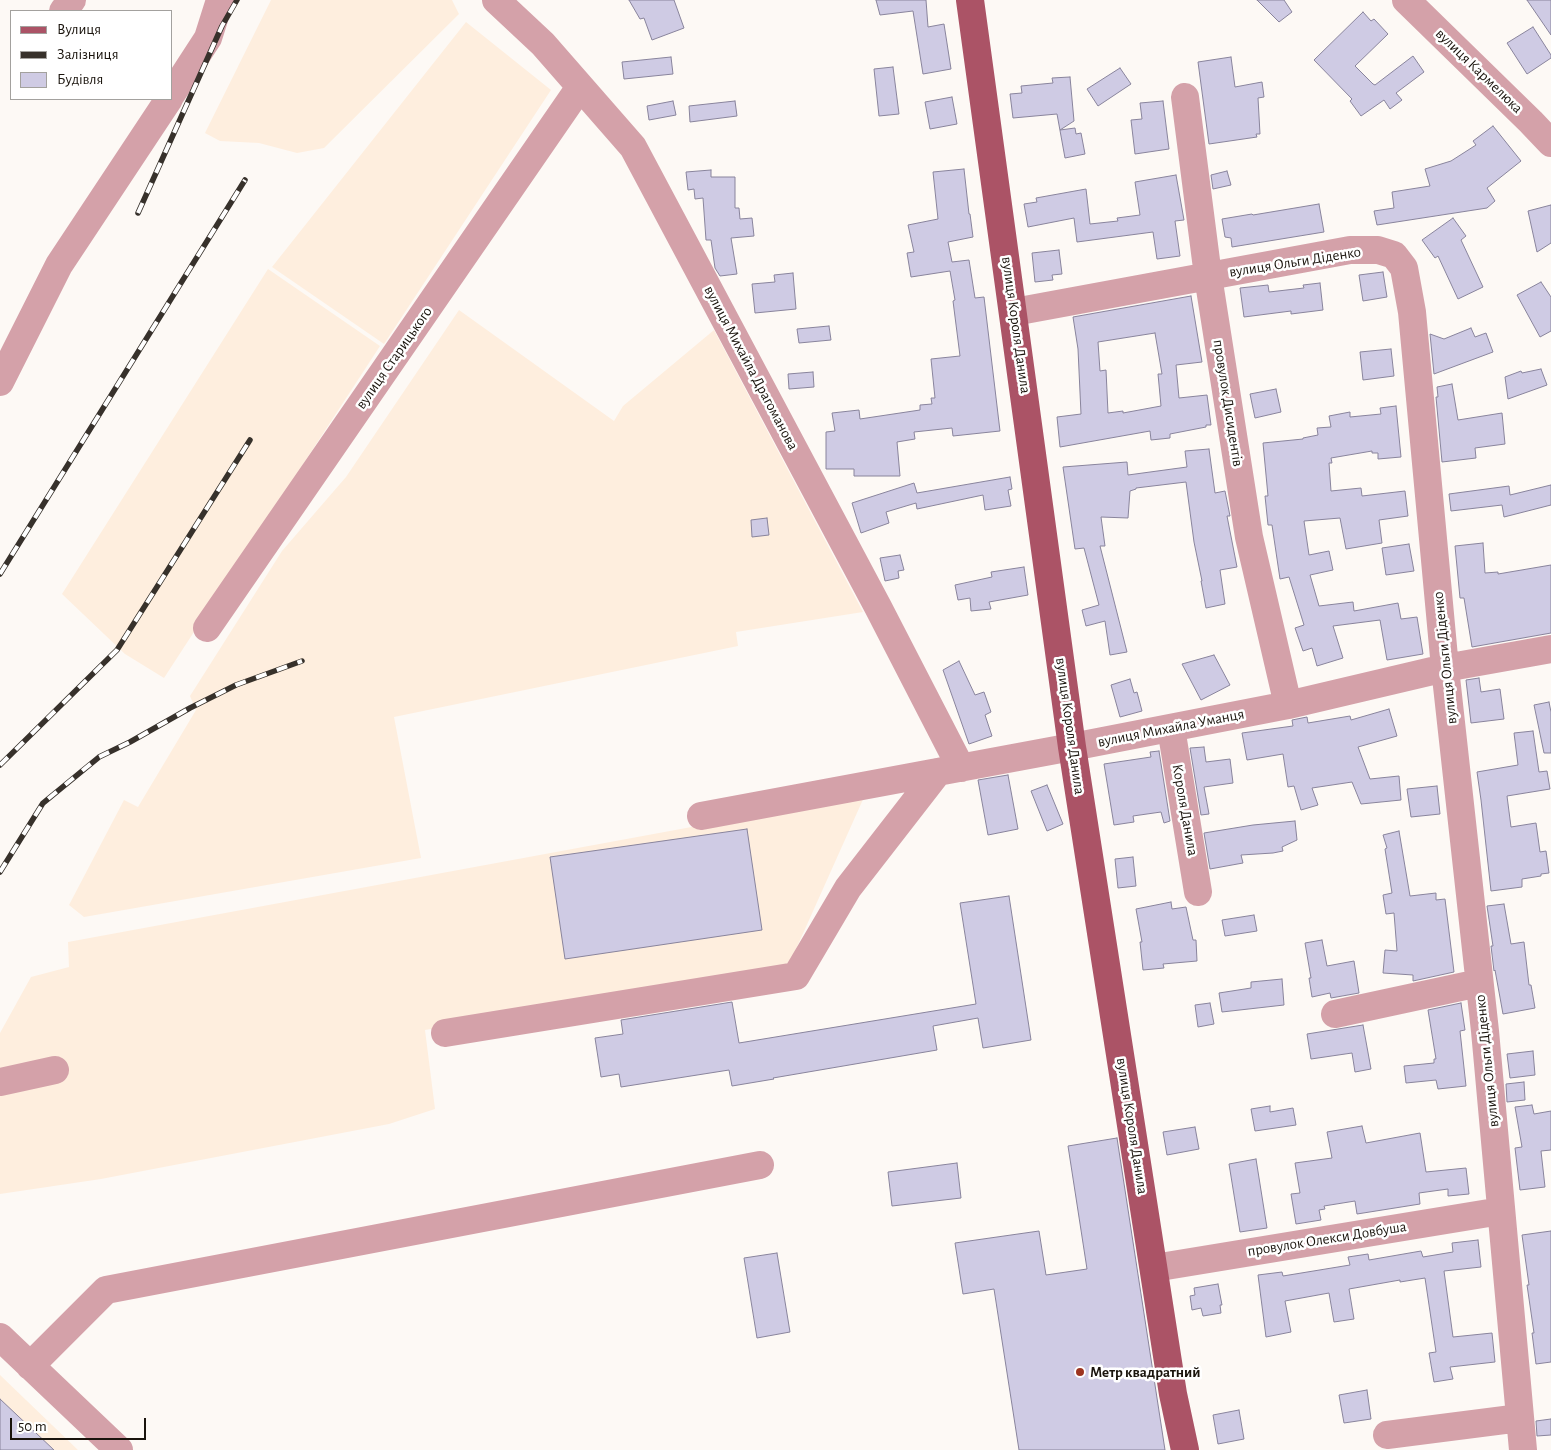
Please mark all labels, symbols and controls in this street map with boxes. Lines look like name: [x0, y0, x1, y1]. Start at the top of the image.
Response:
legend: [10, 10, 172, 100]
text: Вулиця: [57, 22, 101, 37]
street label: вулиця Кармелюка: [1432, 25, 1526, 117]
text: Залізниця: [57, 47, 118, 62]
text: Будівля: [57, 72, 103, 87]
street label: вулиця Ольги Діденко: [1228, 243, 1362, 281]
street label: вулиця Короля Данила: [997, 255, 1035, 395]
street label: вулиця Михайла Драгоманова: [700, 283, 802, 453]
street label: вулиця Старицького: [352, 303, 436, 413]
street label: провулок Дисидентів: [1209, 338, 1247, 468]
street label: вулиця Ольги Діденко: [1429, 591, 1461, 725]
street label: вулиця Короля Данила: [1051, 656, 1089, 796]
street label: вулиця Михайла Уманця: [1096, 705, 1246, 751]
street label: Короля Данила: [1168, 763, 1202, 857]
street label: вулиця Ольги Діденко: [1471, 994, 1503, 1128]
street label: вулиця Короля Данила: [1112, 1056, 1152, 1196]
street label: провулок Олекси Довбуша: [1246, 1218, 1408, 1260]
place label: Метр квадратний: [1090, 1363, 1200, 1381]
marker: Метр квадратний: [1074, 1366, 1086, 1378]
scale bar: [12, 1408, 149, 1440]
text: 50 m: [18, 1419, 47, 1434]

